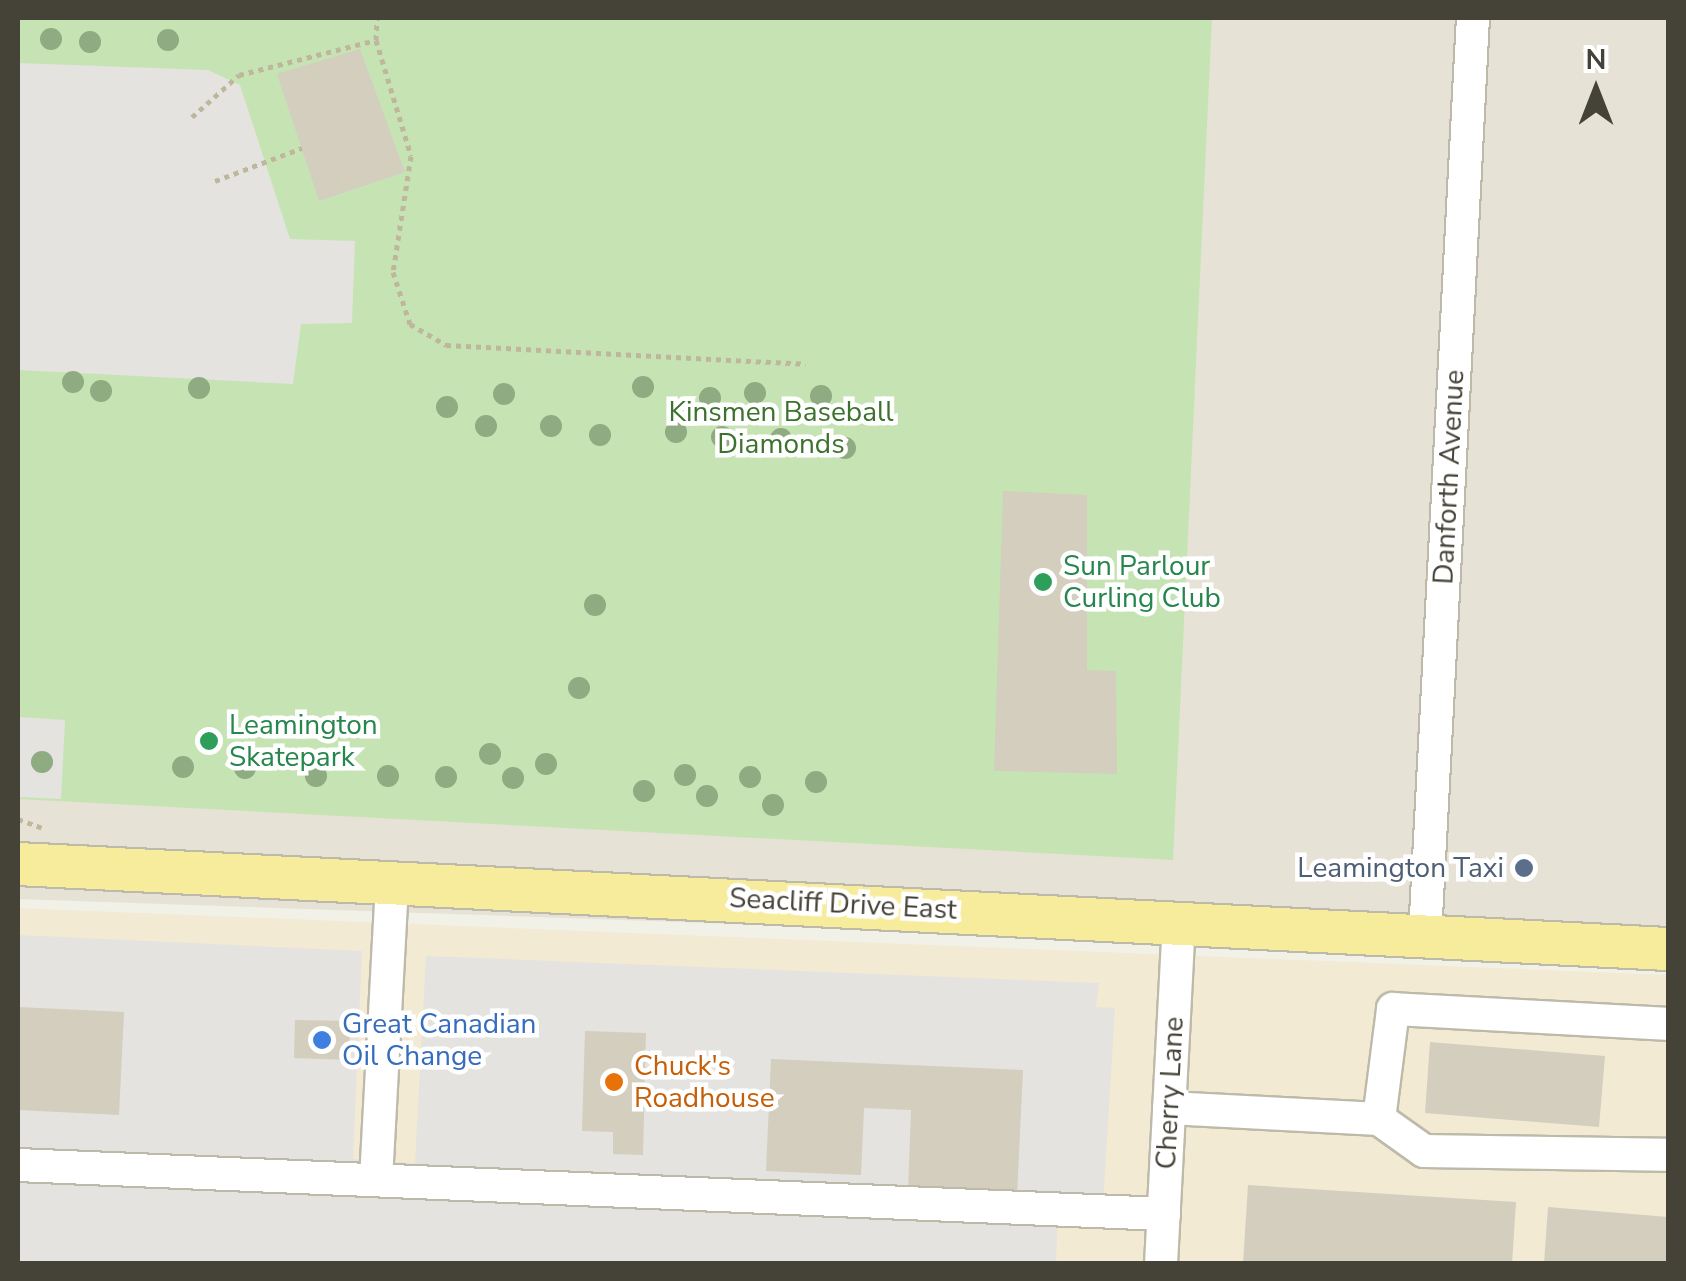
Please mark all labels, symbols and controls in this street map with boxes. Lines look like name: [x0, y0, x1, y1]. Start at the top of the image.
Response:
north arrow: [1546, 40, 1646, 140]
text: N: [1586, 41, 1606, 79]
street label: Danforth Avenue: [1427, 369, 1471, 585]
park label: Kinsmen Baseball Diamonds: [668, 395, 894, 461]
place label: Sun Parlour Curling Club: [1063, 549, 1221, 615]
marker: Sun Parlour Curling Club: [1032, 571, 1054, 593]
place label: Leamington Skatepark: [229, 708, 378, 774]
marker: Leamington Skatepark: [198, 730, 220, 752]
place label: Leamington Taxi: [1297, 851, 1504, 885]
marker: Leamington Taxi: [1513, 857, 1535, 879]
street label: Seacliff Drive East: [728, 881, 958, 927]
place label: Great Canadian Oil Change: [342, 1007, 536, 1073]
street label: Cherry Lane: [1149, 1016, 1191, 1170]
marker: Great Canadian Oil Change: [311, 1029, 333, 1051]
place label: Chuck's Roadhouse: [634, 1049, 775, 1115]
marker: Chuck's Roadhouse: [603, 1071, 625, 1093]

